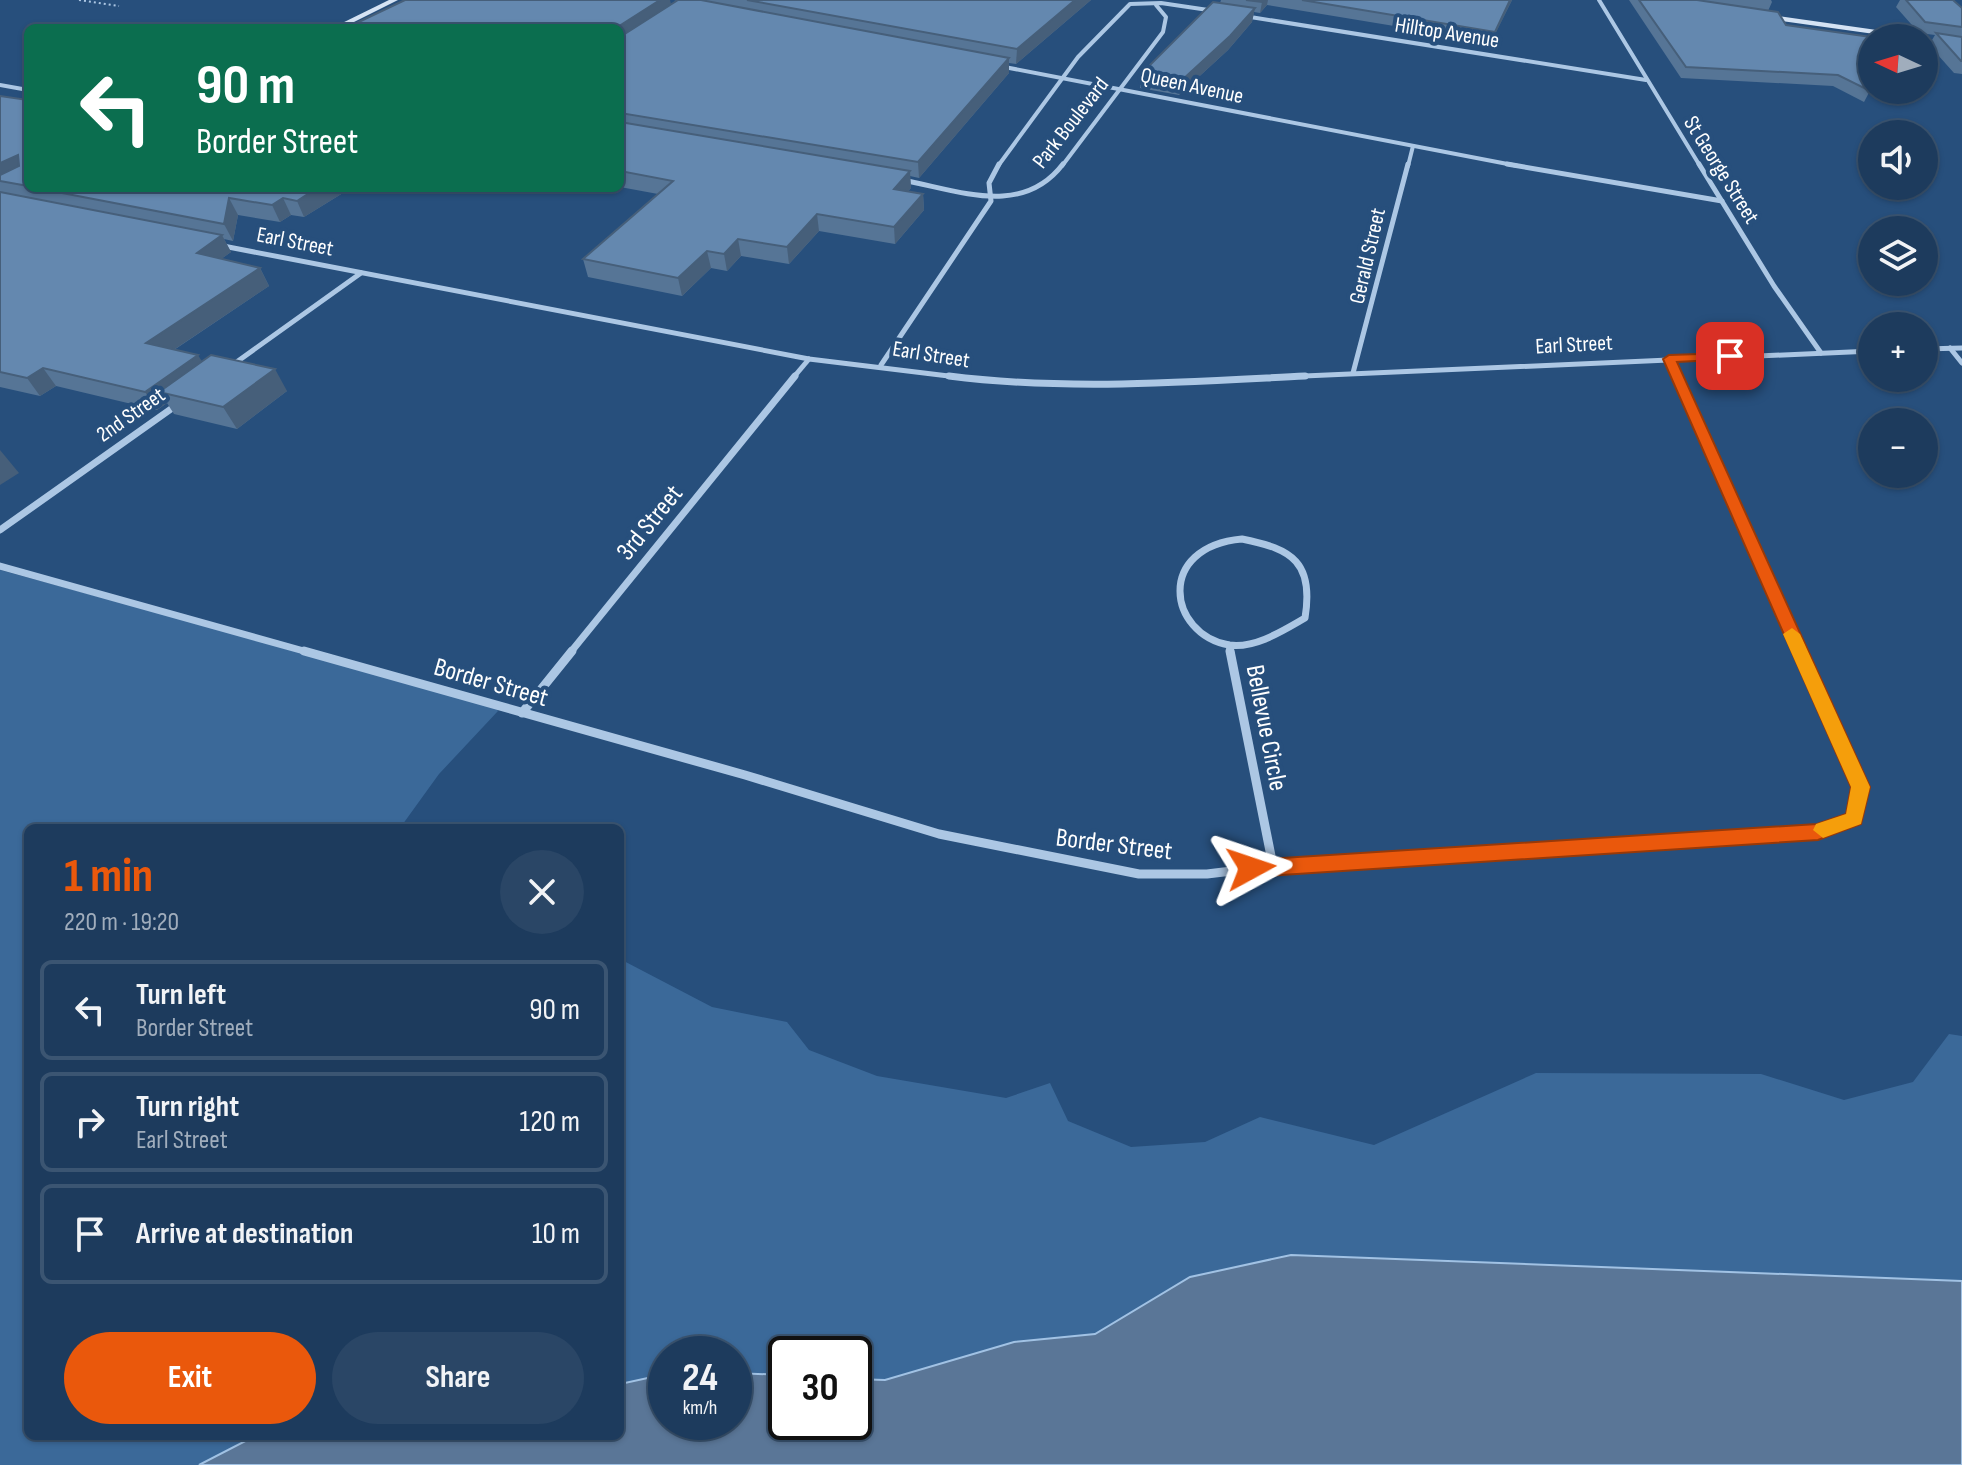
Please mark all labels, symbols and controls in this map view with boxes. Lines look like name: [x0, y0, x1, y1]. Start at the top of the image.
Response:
street label: Hilltop Avenue: [1393, 11, 1501, 55]
north arrow: [1858, 24, 1938, 104]
map controls: [1858, 24, 1938, 488]
text: 90 m: [196, 53, 295, 120]
icon: left: [64, 56, 168, 160]
street label: Queen Avenue: [1138, 62, 1246, 110]
street label: Park Boulevard: [1027, 72, 1115, 174]
street label: St George Street: [1677, 111, 1765, 229]
button: sound: [1858, 120, 1938, 200]
text: Border Street: [196, 121, 358, 164]
street label: Gerald Street: [1344, 205, 1392, 307]
button: layers: [1858, 216, 1938, 296]
street label: Earl Street: [254, 221, 336, 263]
button: +: [1858, 312, 1938, 392]
pin: [1696, 322, 1764, 390]
street label: Earl Street: [1535, 329, 1614, 361]
icon: arrive: [1708, 334, 1752, 378]
street label: Earl Street: [891, 336, 972, 374]
street label: 2nd Street: [91, 382, 171, 448]
button: −: [1858, 408, 1938, 488]
street label: 3rd Street: [610, 479, 690, 567]
street label: Border Street: [430, 652, 552, 714]
street label: Bellevue Circle: [1239, 662, 1293, 794]
street label: Border Street: [1054, 822, 1174, 868]
position arrow: [1209, 826, 1293, 910]
text: 1 min: [64, 848, 153, 905]
button: close: [500, 850, 584, 934]
text: 220 m · 19:20: [64, 907, 179, 938]
text: Turn left: [136, 977, 226, 1013]
icon: left: [68, 988, 112, 1032]
text: 90 m: [529, 992, 580, 1028]
text: Border Street: [136, 1013, 253, 1044]
text: Turn right: [136, 1089, 239, 1125]
icon: right: [68, 1100, 112, 1144]
text: 120 m: [519, 1104, 580, 1140]
text: Earl Street: [136, 1125, 228, 1156]
icon: arrive: [68, 1212, 112, 1256]
text: Arrive at destination: [136, 1216, 353, 1252]
text: 10 m: [532, 1216, 580, 1252]
button: Exit: [64, 1332, 316, 1424]
button: Share: [332, 1332, 584, 1424]
speed limit sign: 30: [768, 1336, 872, 1440]
text: 24: [682, 1354, 718, 1402]
text: km/h: [683, 1396, 717, 1420]

